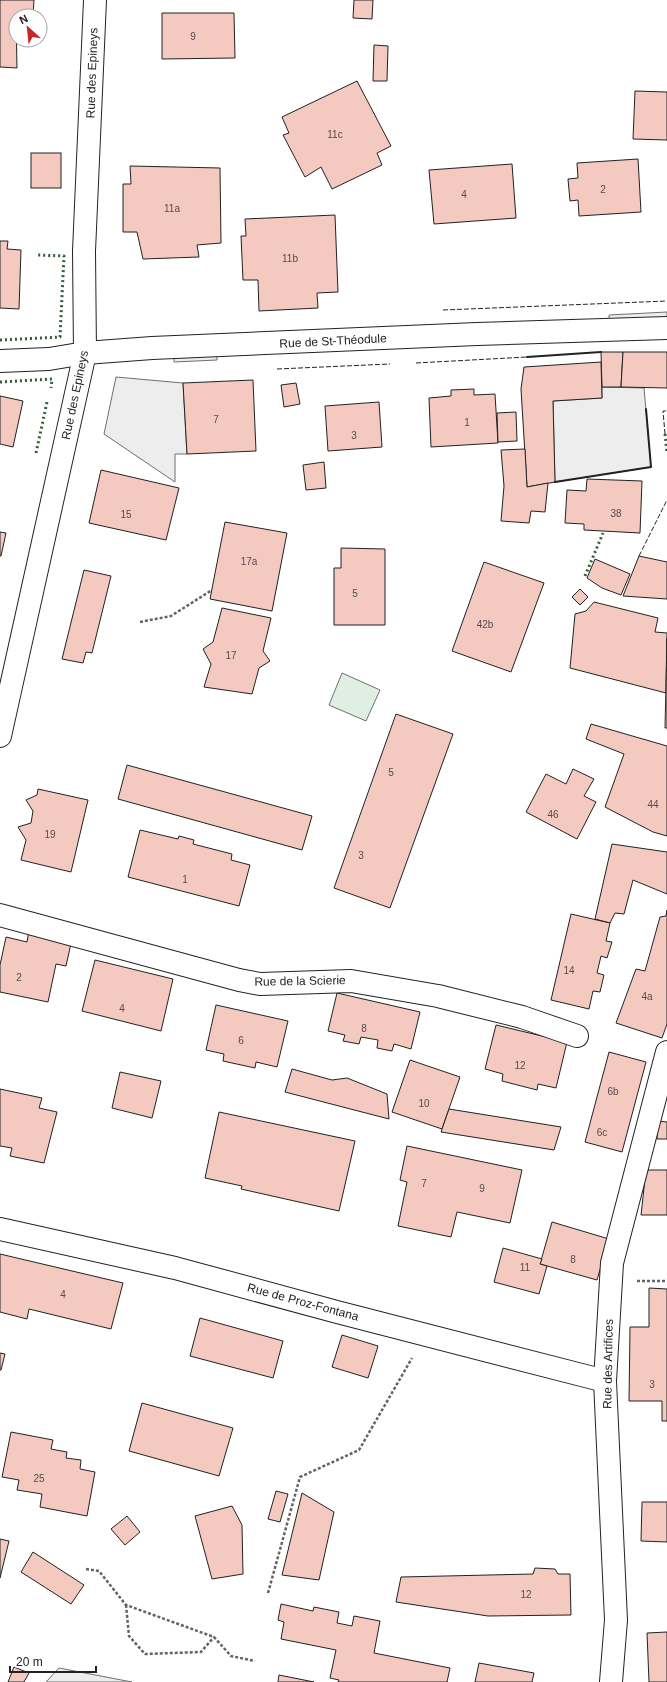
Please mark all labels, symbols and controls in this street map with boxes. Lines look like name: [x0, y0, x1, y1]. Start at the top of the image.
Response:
north arrow: [8, 8, 48, 48]
text: N: [17, 12, 30, 26]
street label: Rue des Epineys: [83, 27, 101, 119]
house number: 9: [190, 31, 196, 42]
house number: 11c: [327, 129, 343, 140]
house number: 2: [600, 184, 606, 195]
house number: 4: [461, 189, 467, 200]
house number: 11a: [164, 203, 180, 214]
house number: 11b: [282, 253, 298, 264]
street label: Rue de St-Théodule: [279, 331, 387, 351]
street label: Rue des Epineys: [59, 349, 91, 441]
house number: 7: [213, 414, 219, 425]
house number: 1: [464, 417, 470, 428]
house number: 3: [351, 430, 357, 441]
house number: 38: [610, 508, 622, 519]
house number: 15: [120, 509, 132, 520]
house number: 17a: [241, 556, 258, 567]
house number: 5: [352, 588, 358, 599]
house number: 42b: [477, 619, 494, 630]
house number: 17: [225, 650, 237, 661]
house number: 5: [388, 767, 394, 778]
house number: 44: [647, 799, 659, 810]
house number: 46: [547, 809, 559, 820]
house number: 19: [44, 829, 56, 840]
house number: 3: [358, 850, 364, 861]
house number: 1: [182, 874, 188, 885]
house number: 14: [563, 965, 575, 976]
house number: 2: [16, 972, 22, 983]
street label: Rue de la Scierie: [254, 973, 346, 989]
house number: 4a: [641, 991, 653, 1002]
house number: 4: [119, 1003, 125, 1014]
house number: 8: [361, 1023, 367, 1034]
house number: 6: [238, 1035, 244, 1046]
house number: 12: [514, 1060, 526, 1071]
house number: 6b: [607, 1086, 619, 1097]
house number: 10: [418, 1098, 430, 1109]
house number: 6c: [597, 1127, 607, 1138]
house number: 7: [421, 1178, 427, 1189]
house number: 9: [479, 1183, 485, 1194]
house number: 8: [570, 1254, 576, 1265]
house number: 11: [520, 1262, 531, 1273]
street label: Rue de Proz-Fontana: [246, 1280, 361, 1324]
house number: 4: [60, 1289, 66, 1300]
street label: Rue des Artifices: [600, 1319, 616, 1409]
house number: 3: [649, 1379, 655, 1390]
house number: 25: [33, 1473, 45, 1484]
house number: 12: [520, 1589, 532, 1600]
scale bar: [10, 1648, 96, 1674]
text: 20 m: [16, 1655, 43, 1669]

